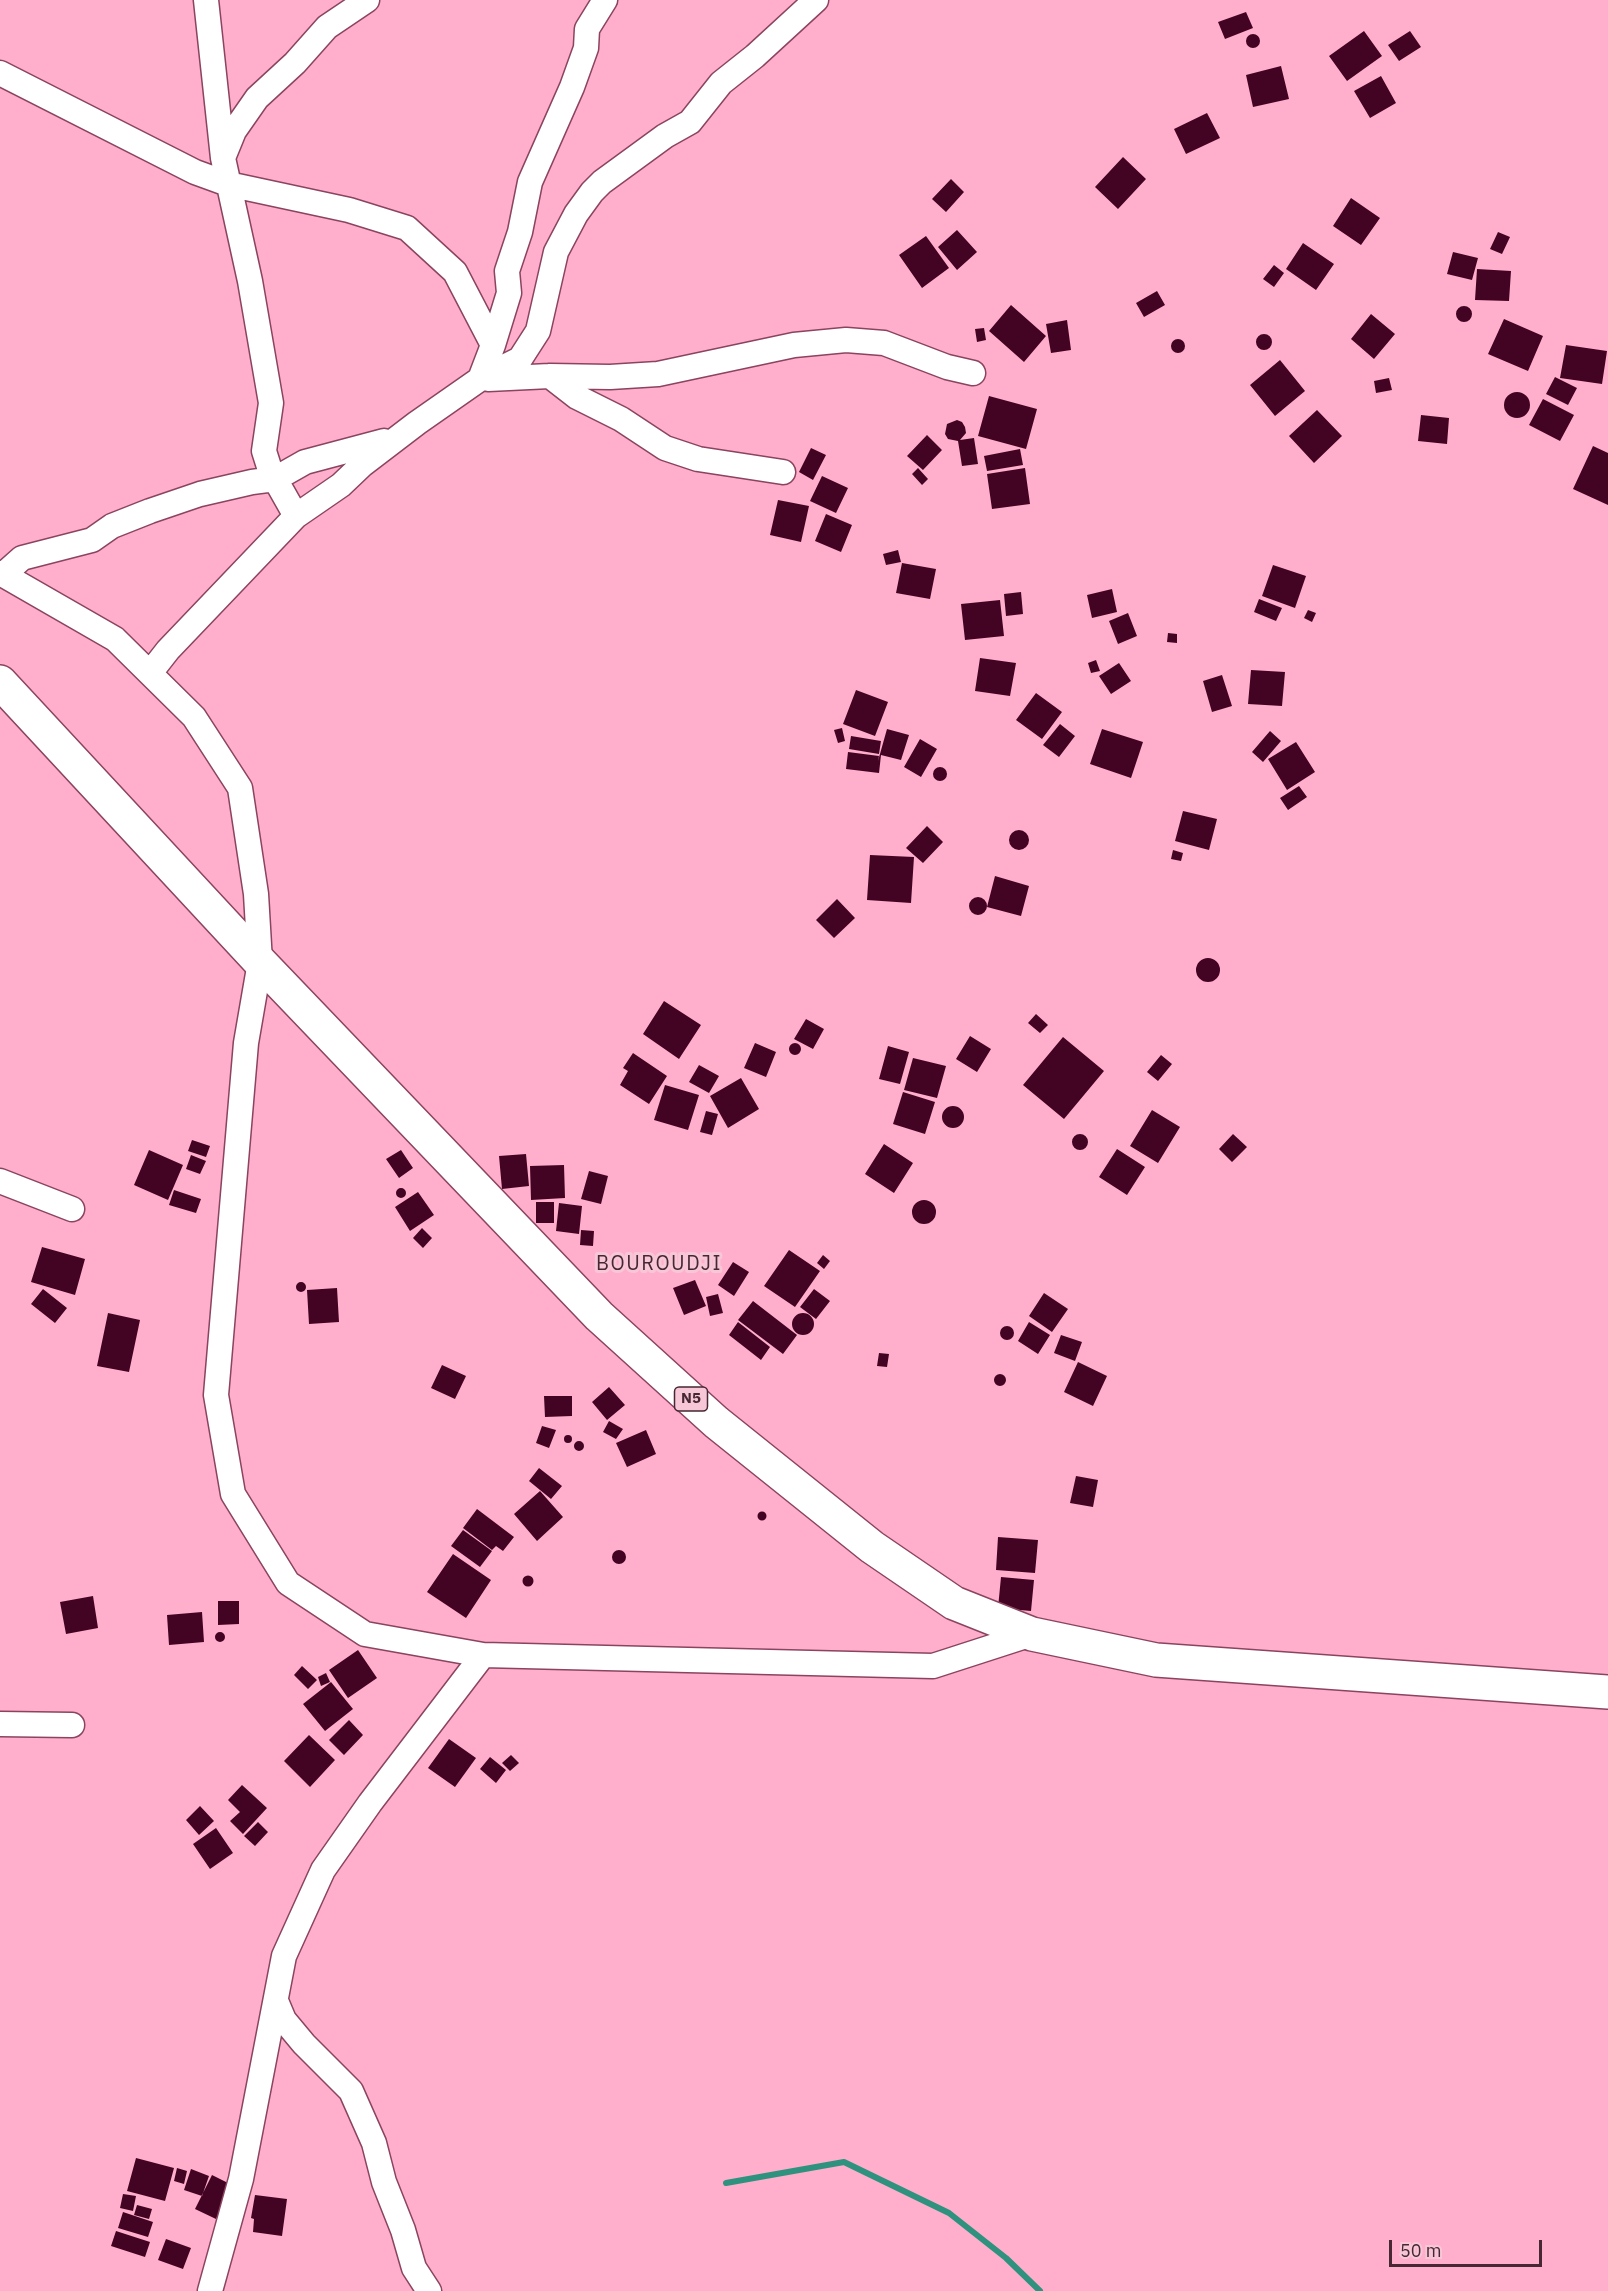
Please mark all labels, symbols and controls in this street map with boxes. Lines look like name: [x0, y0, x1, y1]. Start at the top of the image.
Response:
district label: BOUROUDJI: [596, 1252, 722, 1276]
road number: N5: [674, 1387, 708, 1411]
scale bar: [1392, 2228, 1545, 2266]
text: 50 m: [1400, 2239, 1442, 2262]

